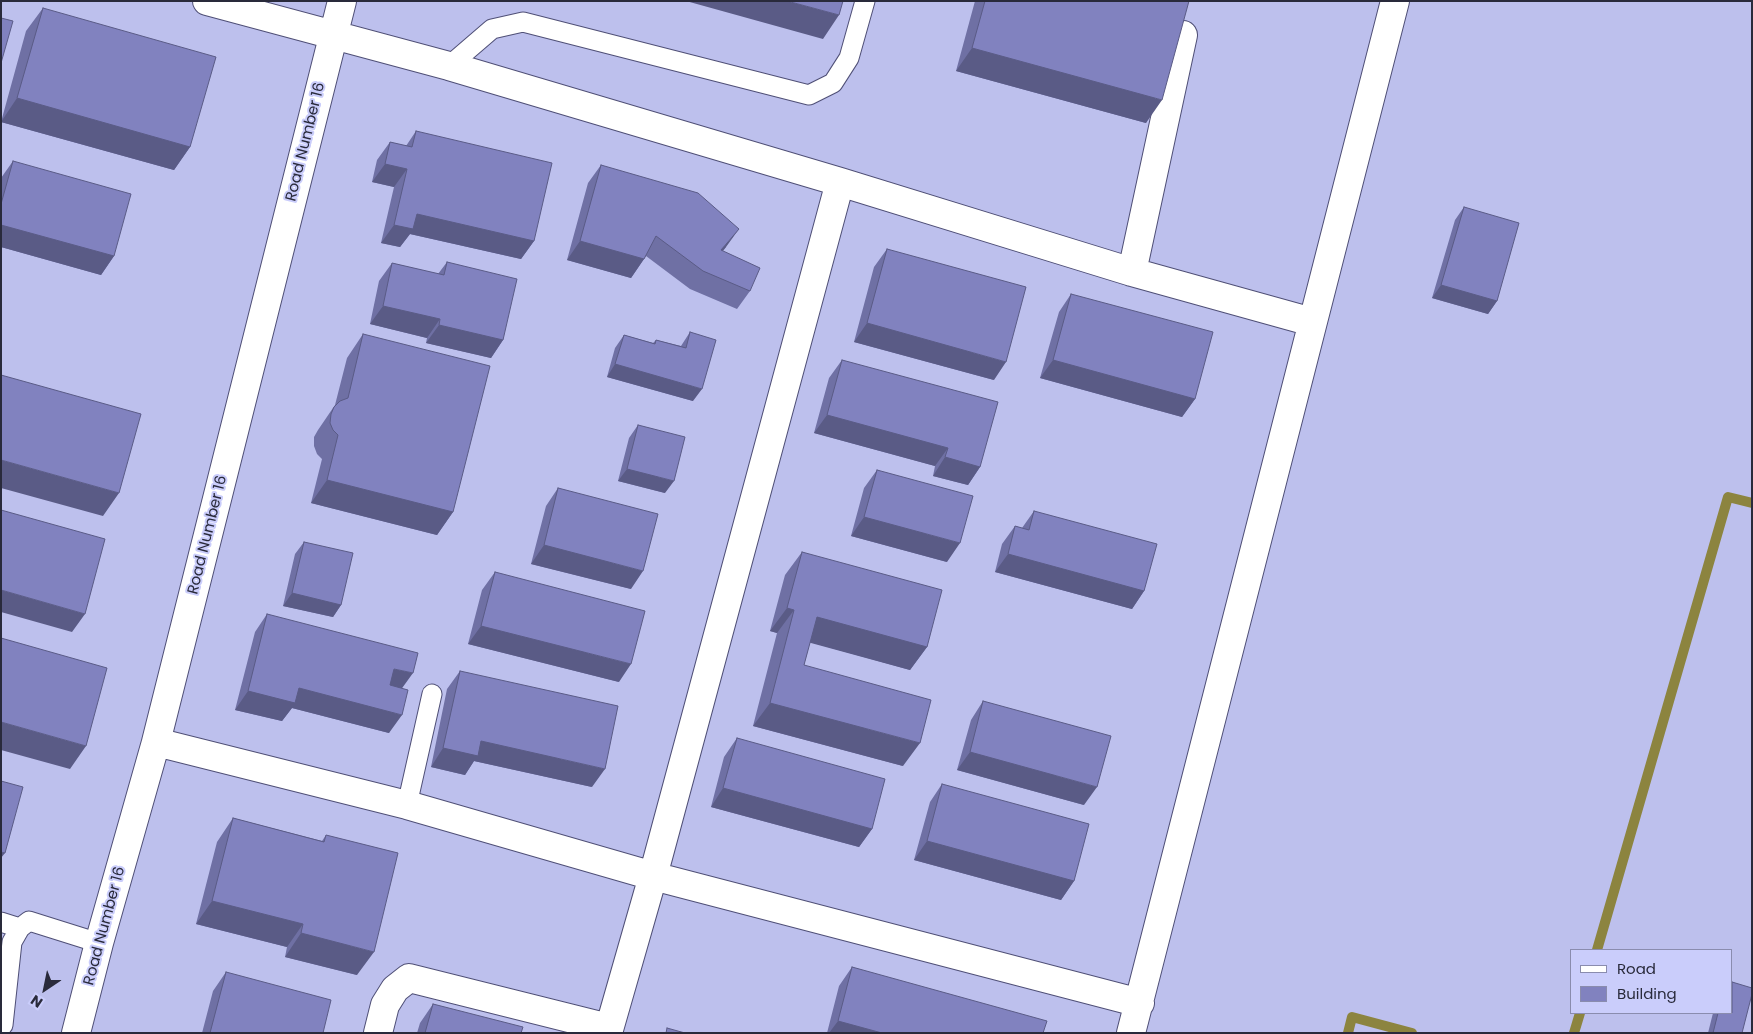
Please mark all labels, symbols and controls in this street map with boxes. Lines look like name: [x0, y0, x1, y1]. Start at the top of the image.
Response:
street label: Road Number 16: [283, 81, 329, 203]
street label: Road Number 16: [185, 474, 231, 596]
street label: Road Number 16: [81, 865, 129, 987]
legend: [1570, 949, 1733, 1014]
text: Road: [1617, 958, 1656, 979]
north arrow: [20, 964, 70, 1014]
text: Building: [1617, 983, 1677, 1004]
text: N: [27, 990, 47, 1013]

